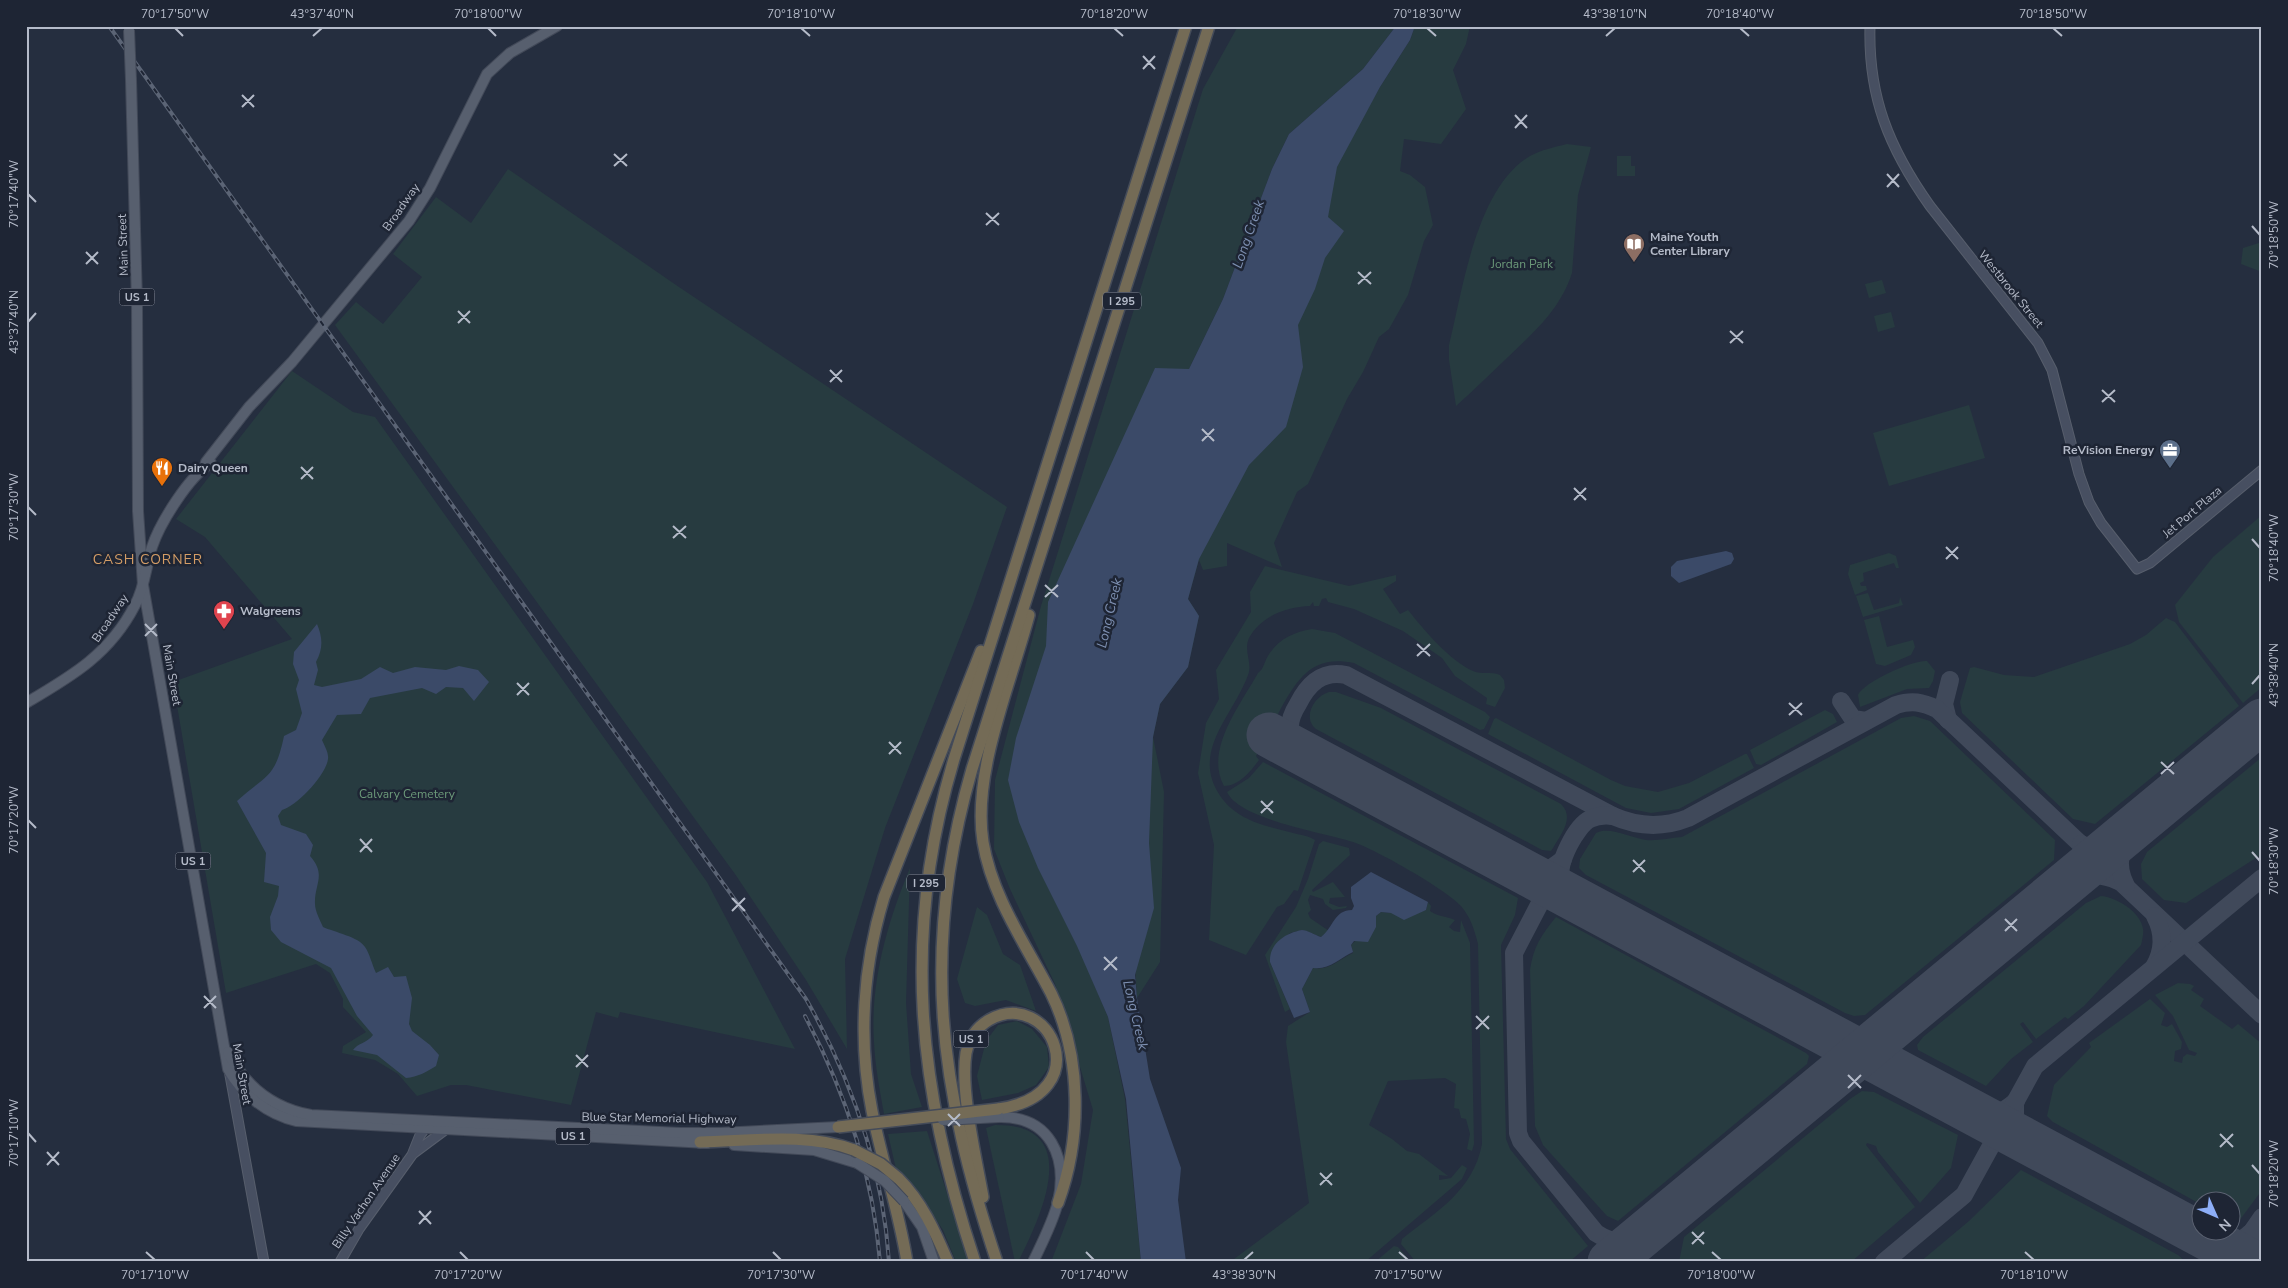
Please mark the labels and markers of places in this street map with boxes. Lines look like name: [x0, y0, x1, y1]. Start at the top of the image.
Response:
place label: Maine Youth Center Library: [1650, 229, 1731, 259]
library icon: Maine Youth Center Library: [1622, 232, 1646, 263]
office icon: ReVision Energy: [2158, 438, 2182, 469]
place label: ReVision Energy: [2063, 442, 2155, 458]
restaurant icon: Dairy Queen: [150, 456, 174, 487]
place label: Dairy Queen: [178, 460, 248, 476]
pharmacy icon: Walgreens: [212, 599, 236, 630]
place label: Walgreens: [240, 603, 301, 619]

